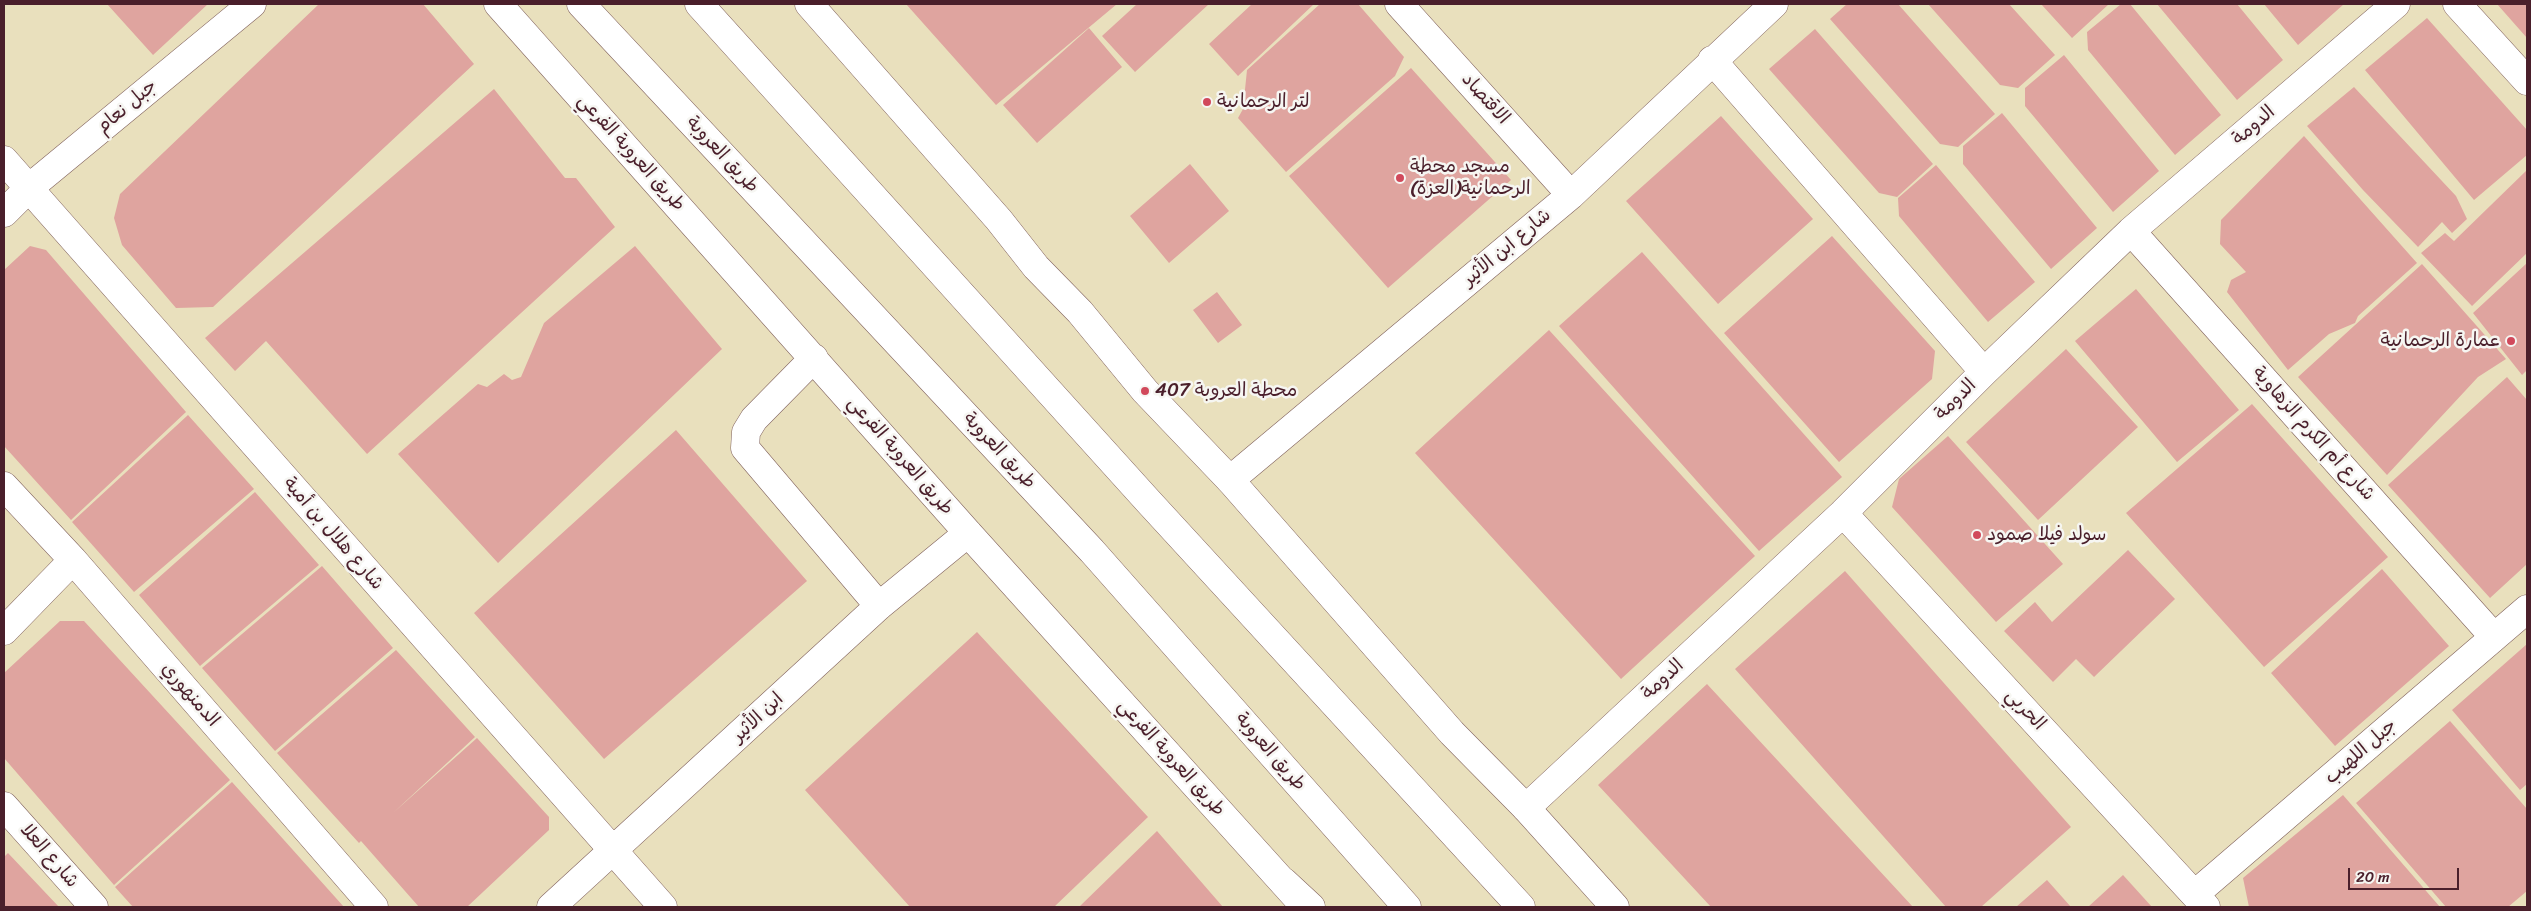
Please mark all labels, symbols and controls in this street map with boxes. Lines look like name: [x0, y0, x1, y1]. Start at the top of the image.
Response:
street label: الاقتصاد: [1456, 69, 1514, 129]
street label: جبل نعام: [92, 75, 162, 139]
street label: طريق العروبة الفرعي: [572, 90, 690, 216]
place label: لتر الرحمانية: [1217, 91, 1310, 113]
marker: لتر الرحمانية: [1201, 96, 1213, 108]
street label: الدومة: [2228, 101, 2280, 151]
street label: طريق العروبة: [681, 112, 763, 198]
place label: مسجد محطة الرحمانية(العزة): [1410, 156, 1531, 200]
marker: مسجد محطة الرحمانية(العزة): [1394, 172, 1406, 184]
street label: شارع ابن الأثير: [1458, 204, 1556, 292]
place label: عمارة الرحمانية: [2381, 330, 2501, 352]
marker: عمارة الرحمانية: [2505, 335, 2517, 347]
street label: شارع أم الكرم الزهاوية: [2247, 362, 2379, 506]
street label: الدومة: [1930, 374, 1982, 426]
place label: محطة العروبة 407: [1155, 380, 1297, 402]
marker: محطة العروبة 407: [1139, 385, 1151, 397]
street label: طريق العروبة الفرعي: [842, 392, 958, 520]
street label: طريق العروبة: [958, 408, 1040, 494]
street label: شارع هلال بن أمية: [278, 473, 388, 595]
place label: سولد فيلا صمود: [1987, 524, 2106, 546]
marker: سولد فيلا صمود: [1971, 529, 1983, 541]
street label: الدومة: [1637, 655, 1689, 705]
street label: الدمنهوري: [156, 658, 224, 732]
street label: الحربي: [2000, 684, 2050, 736]
street label: ابن الأثير: [727, 688, 789, 748]
street label: طريق العروبة الفرعي: [1112, 695, 1230, 821]
street label: طريق العروبة: [1230, 708, 1310, 796]
street label: جبل اللهيب: [2320, 715, 2402, 789]
street label: شارع العلا: [15, 819, 83, 893]
scale bar: [2351, 858, 2462, 890]
text: 20 m: [2356, 864, 2390, 890]

